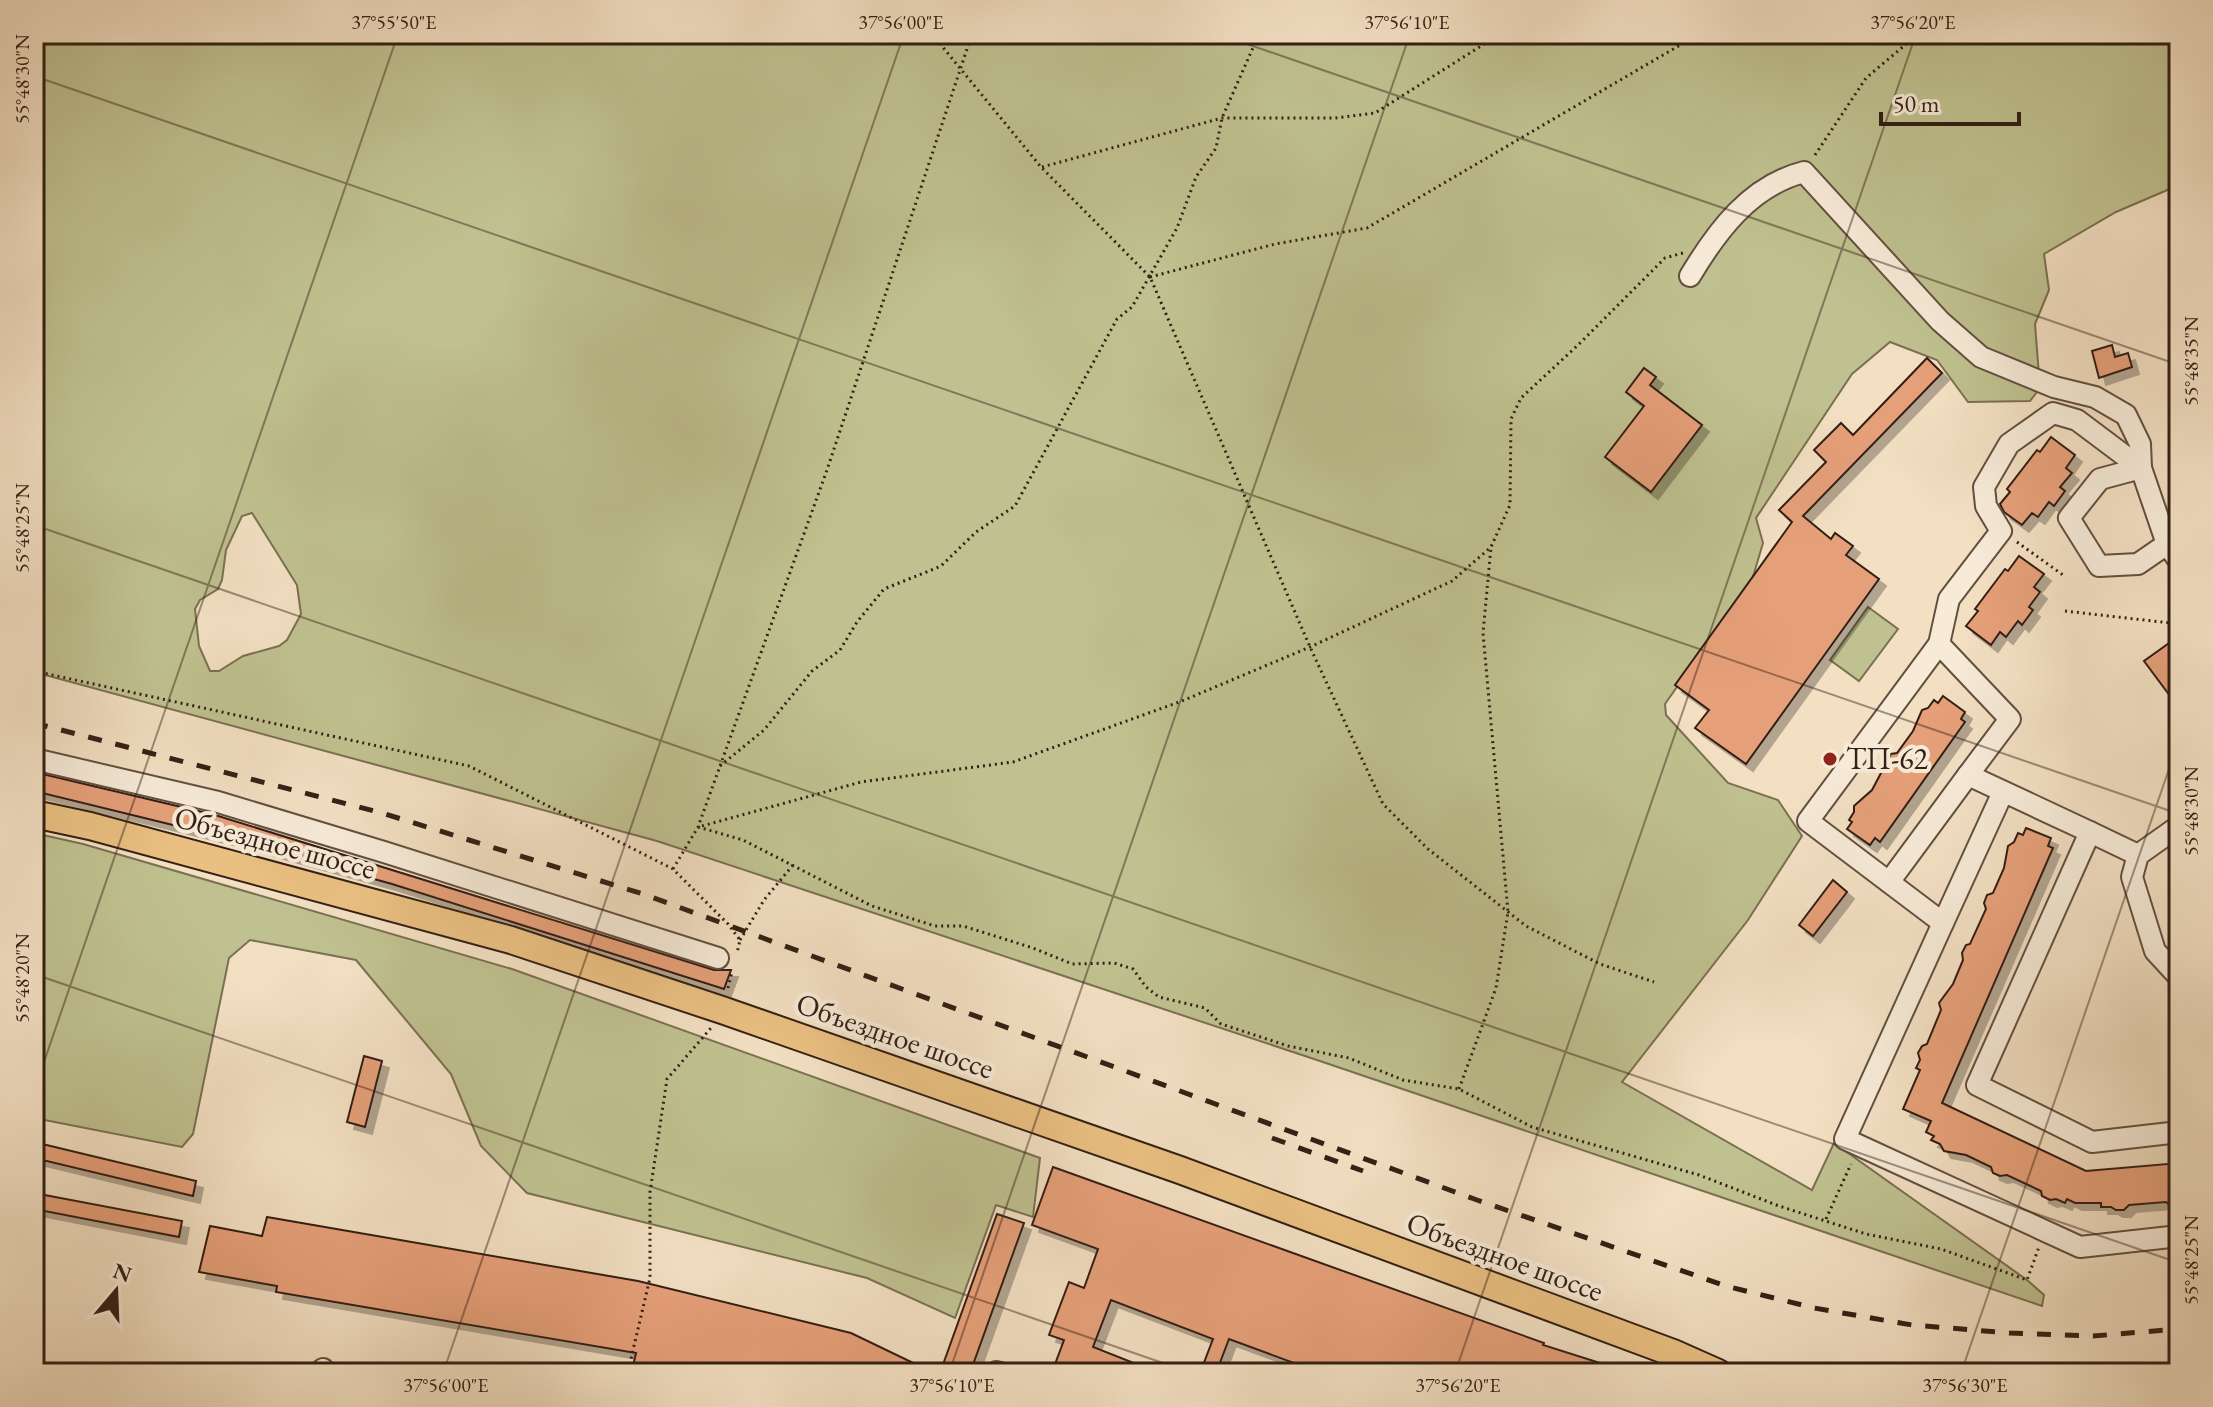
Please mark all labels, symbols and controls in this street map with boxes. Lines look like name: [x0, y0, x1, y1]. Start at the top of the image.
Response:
text: 37°55'50"E: [351, 9, 437, 35]
text: 37°56'00"E: [858, 9, 944, 35]
text: 37°56'10"E: [1364, 9, 1450, 35]
text: 37°56'20"E: [1870, 9, 1956, 35]
text: 55°48'30"N: [9, 34, 35, 124]
scale bar: [1881, 76, 2019, 126]
text: 50 m: [1893, 88, 1940, 119]
text: 55°48'35"N: [2178, 316, 2204, 406]
text: 55°48'25"N: [9, 483, 35, 573]
place label: ТП-62: [1846, 739, 1929, 778]
marker: ТП-62: [1821, 750, 1839, 768]
text: 55°48'30"N: [2178, 766, 2204, 856]
street label: Объездное шоссе: [170, 797, 380, 888]
text: 55°48'20"N: [9, 933, 35, 1023]
street label: Объездное шоссе: [791, 983, 999, 1088]
street label: Объездное шоссе: [1401, 1203, 1609, 1310]
text: 55°48'25"N: [2178, 1215, 2204, 1305]
north arrow: [76, 1251, 156, 1331]
text: N: [109, 1256, 136, 1289]
text: 37°56'00"E: [403, 1372, 489, 1398]
text: 37°56'10"E: [909, 1372, 995, 1398]
text: 37°56'20"E: [1415, 1372, 1501, 1398]
text: 37°56'30"E: [1922, 1372, 2008, 1398]

